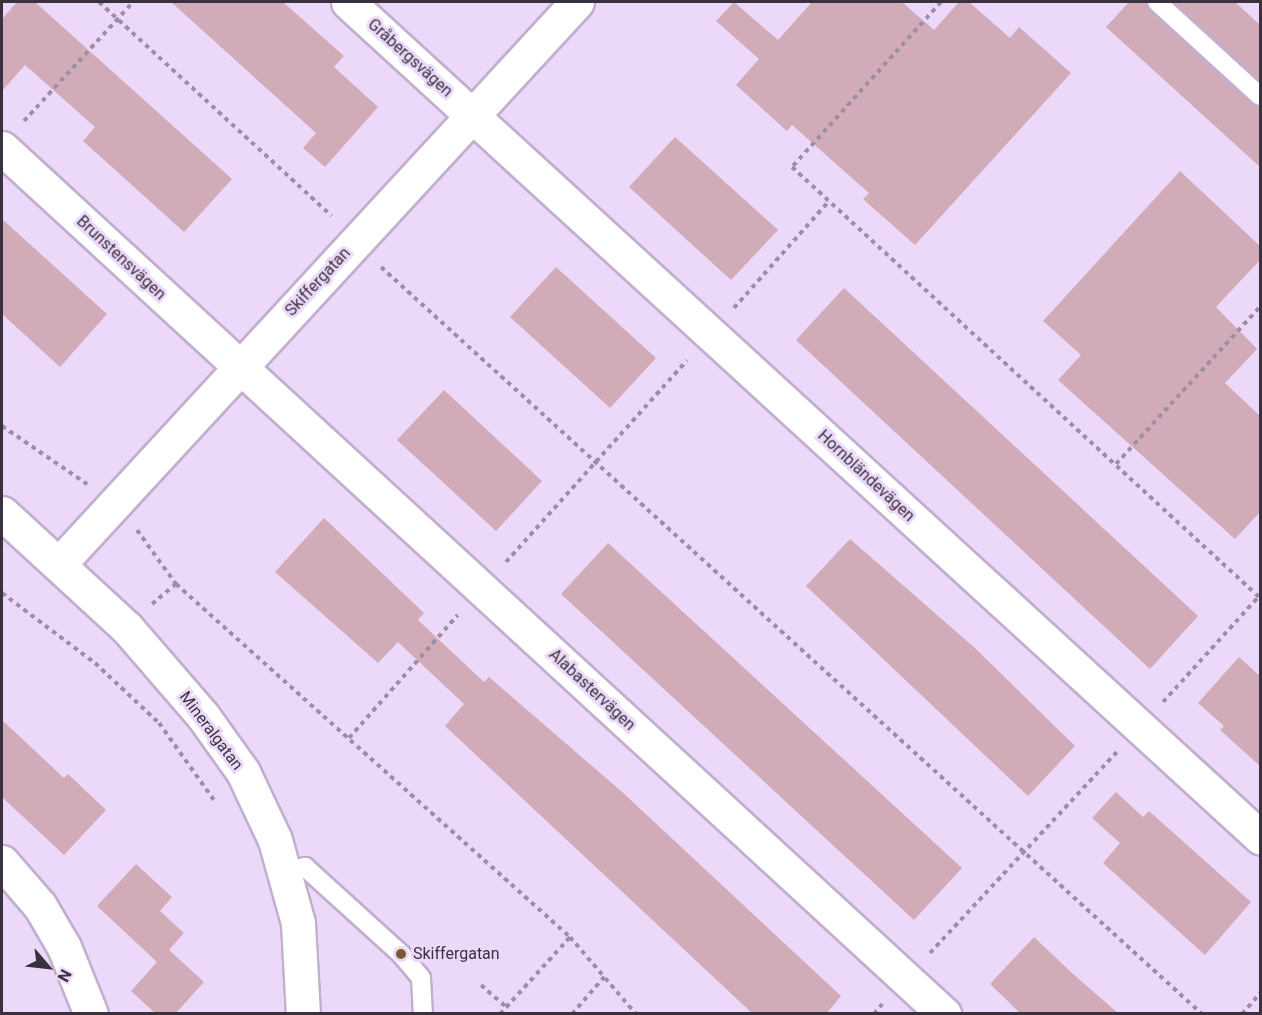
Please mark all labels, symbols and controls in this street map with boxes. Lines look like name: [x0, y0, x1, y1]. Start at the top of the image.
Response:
street label: Gråbergsvägen: [364, 15, 456, 101]
street label: Brunstensvägen: [72, 212, 170, 304]
street label: Skiffergatan: [281, 244, 355, 320]
street label: Hornbländevägen: [814, 426, 918, 526]
street label: Alabastervägen: [545, 645, 639, 735]
street label: Mineralgatan: [175, 688, 247, 774]
north arrow: [18, 937, 78, 997]
place label: Skiffergatan: [413, 944, 500, 964]
marker: Skiffergatan: [394, 947, 408, 961]
text: N: [53, 966, 75, 985]

